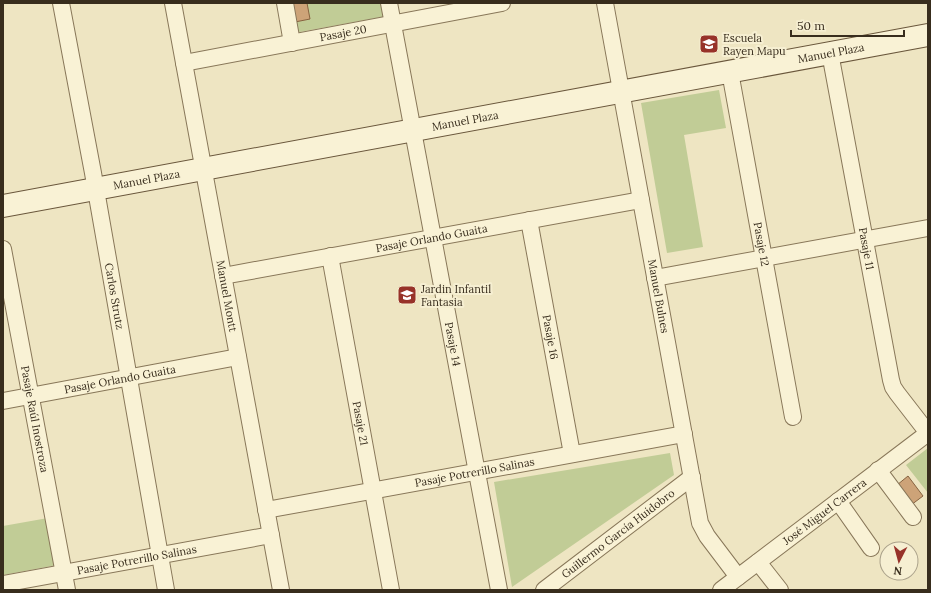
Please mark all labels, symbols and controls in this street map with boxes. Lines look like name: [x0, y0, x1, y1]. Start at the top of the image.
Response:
scale bar: [791, 12, 904, 38]
text: 50 m: [797, 18, 825, 33]
street label: Pasaje 20: [319, 22, 368, 44]
place label: Escuela Rayen Mapu: [723, 31, 786, 58]
school or university icon: Escuela Rayen Mapu: [698, 33, 720, 55]
street label: Manuel Plaza: [796, 40, 866, 66]
street label: Manuel Plaza: [431, 107, 500, 134]
street label: Manuel Plaza: [112, 166, 181, 192]
street label: Pasaje Orlando Guaita: [375, 221, 489, 255]
street label: Pasaje 12: [751, 221, 772, 267]
street label: Pasaje 11: [856, 226, 877, 271]
street label: Manuel Bulnes: [645, 258, 672, 334]
street label: Manuel Montt: [213, 259, 241, 334]
street label: Carlos Strutz: [102, 262, 127, 331]
place label: Jardin Infantil Fantasia: [420, 282, 491, 309]
school or university icon: Jardin Infantil Fantasia: [396, 284, 418, 306]
street label: Pasaje 16: [540, 314, 561, 361]
street label: Pasaje 14: [442, 321, 464, 367]
street label: Pasaje Orlando Guaita: [63, 362, 177, 396]
street label: Pasaje Raúl Inostroza: [18, 364, 52, 474]
street label: Pasaje 21: [350, 400, 371, 447]
street label: Pasaje Potrerillo Salinas: [414, 454, 536, 490]
street label: José Miguel Carrera: [779, 475, 869, 548]
street label: Guillermo García Huidobro: [558, 486, 677, 581]
north arrow: [879, 541, 919, 581]
street label: Pasaje Potrerillo Salinas: [76, 542, 198, 577]
text: N: [893, 563, 903, 578]

